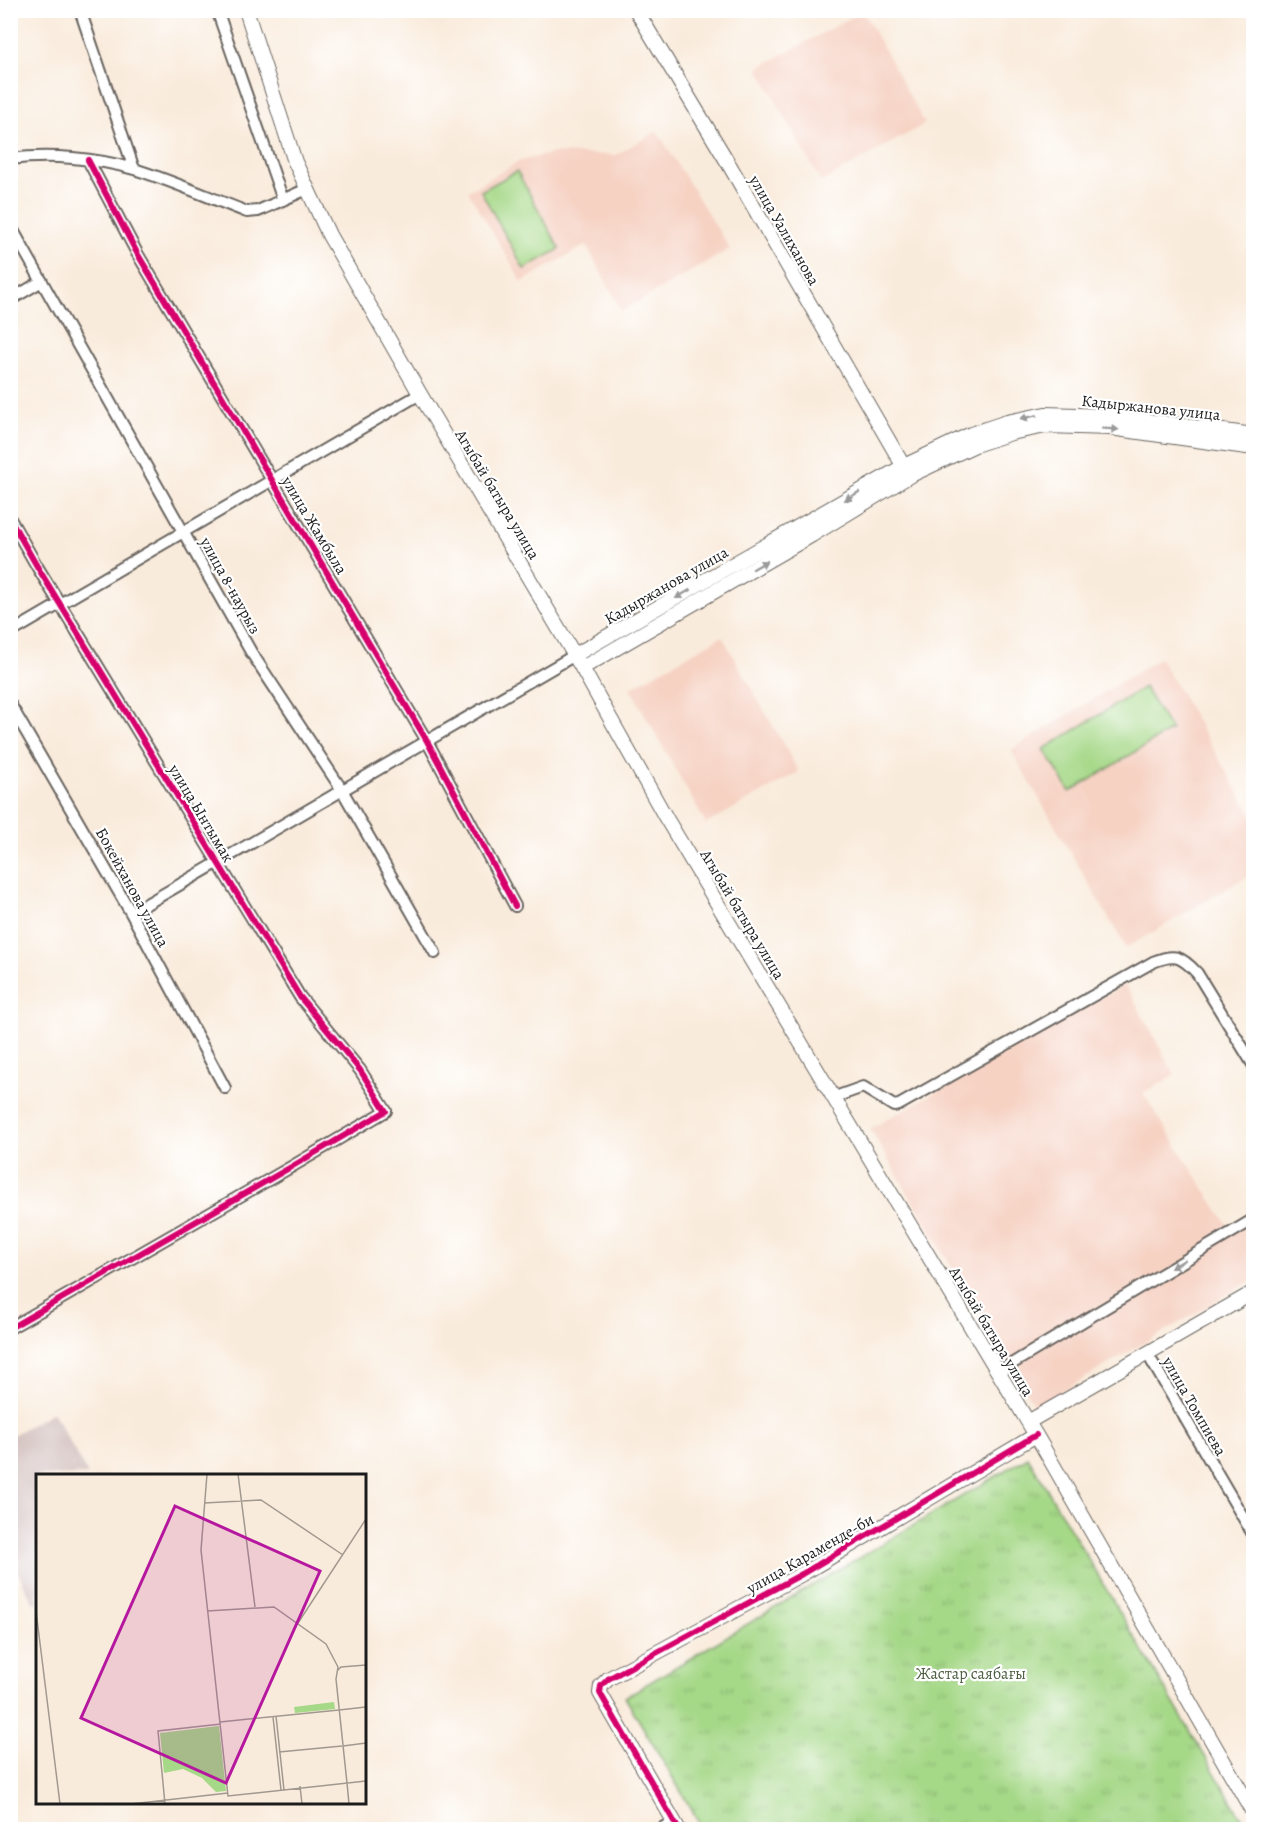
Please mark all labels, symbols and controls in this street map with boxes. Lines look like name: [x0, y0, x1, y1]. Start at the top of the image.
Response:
street label: улица Уалиханова: [743, 170, 825, 290]
street label: Кадыржанова улица: [1080, 390, 1222, 426]
one-way arrow: [1019, 413, 1038, 422]
one-way arrow: [1100, 424, 1119, 434]
street label: Агыбай батыра улица: [449, 425, 545, 564]
street label: улица Жамбыла: [276, 471, 352, 579]
one-way arrow: [843, 491, 860, 501]
street label: улица 8-наурыз: [194, 532, 266, 638]
street label: Кадыржанова улица: [601, 541, 733, 630]
one-way arrow: [752, 560, 769, 570]
one-way arrow: [674, 589, 691, 599]
street label: улица Ынтымак: [163, 759, 239, 867]
street label: Бокейханова улица: [90, 824, 174, 952]
street label: Агыбай батыра улица: [694, 845, 790, 984]
one-way arrow: [1170, 1258, 1186, 1269]
street label: Агыбай батыра улица: [943, 1262, 1039, 1401]
street label: улица Томпиева: [1156, 1352, 1232, 1461]
inset map: [36, 1474, 366, 1804]
street label: улица Караменде-би: [742, 1508, 878, 1600]
park label: Жастар саябағы: [916, 1663, 1026, 1685]

